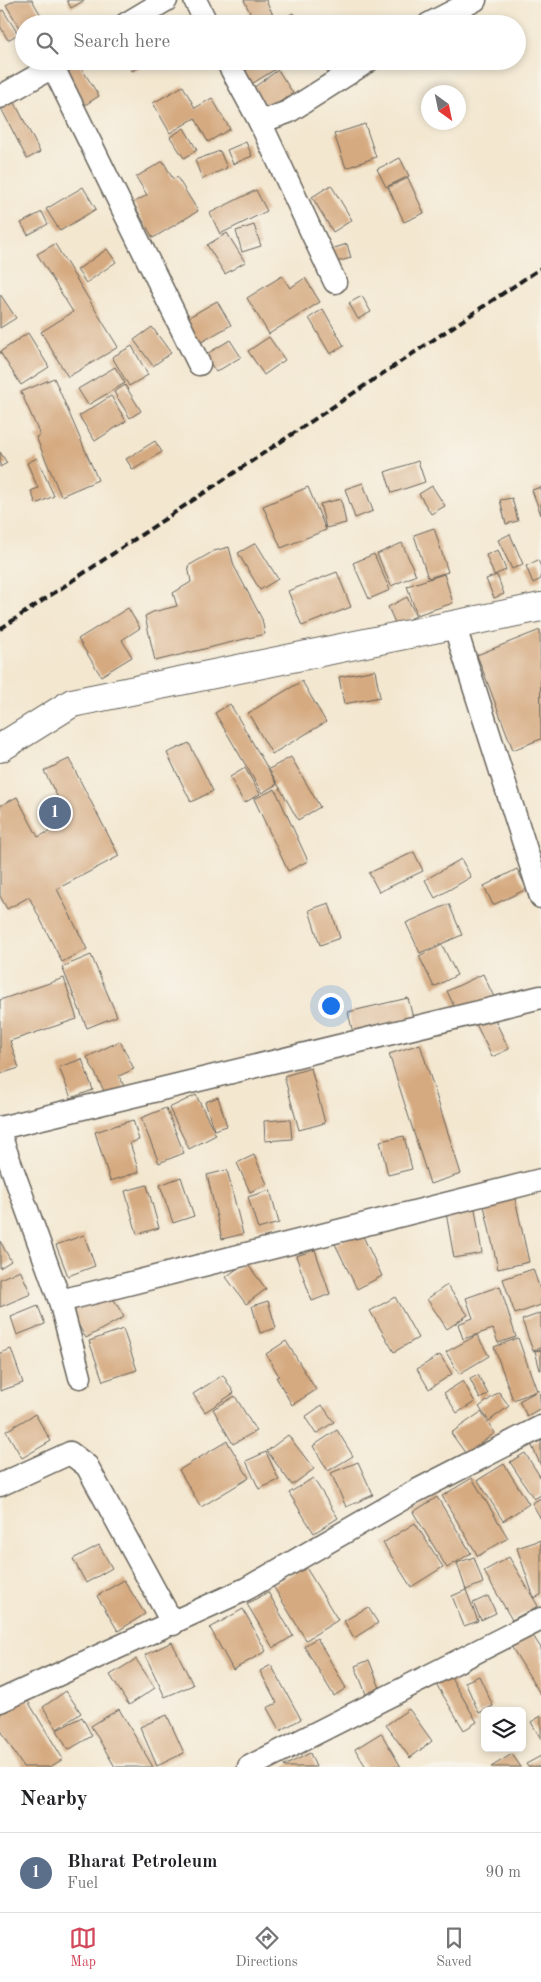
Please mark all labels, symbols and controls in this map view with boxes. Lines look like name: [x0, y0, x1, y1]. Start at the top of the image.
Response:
search box: [15, 15, 526, 70]
icon: search: [33, 29, 61, 57]
text: Search here: [73, 33, 170, 52]
north arrow: [421, 85, 466, 130]
pin: 1: [39, 794, 71, 832]
your location: [318, 993, 344, 1019]
map controls: [481, 1707, 526, 1752]
button: layers: [481, 1707, 526, 1752]
text: Nearby: [20, 1789, 88, 1810]
text: Bharat Petroleum: [67, 1853, 217, 1872]
text: 1: [31, 1865, 41, 1881]
text: 90 m: [485, 1865, 521, 1881]
text: Fuel: [67, 1876, 98, 1892]
tab: Map: [69, 1924, 97, 1971]
tab: Directions: [236, 1924, 298, 1971]
tab: Saved: [436, 1924, 472, 1971]

